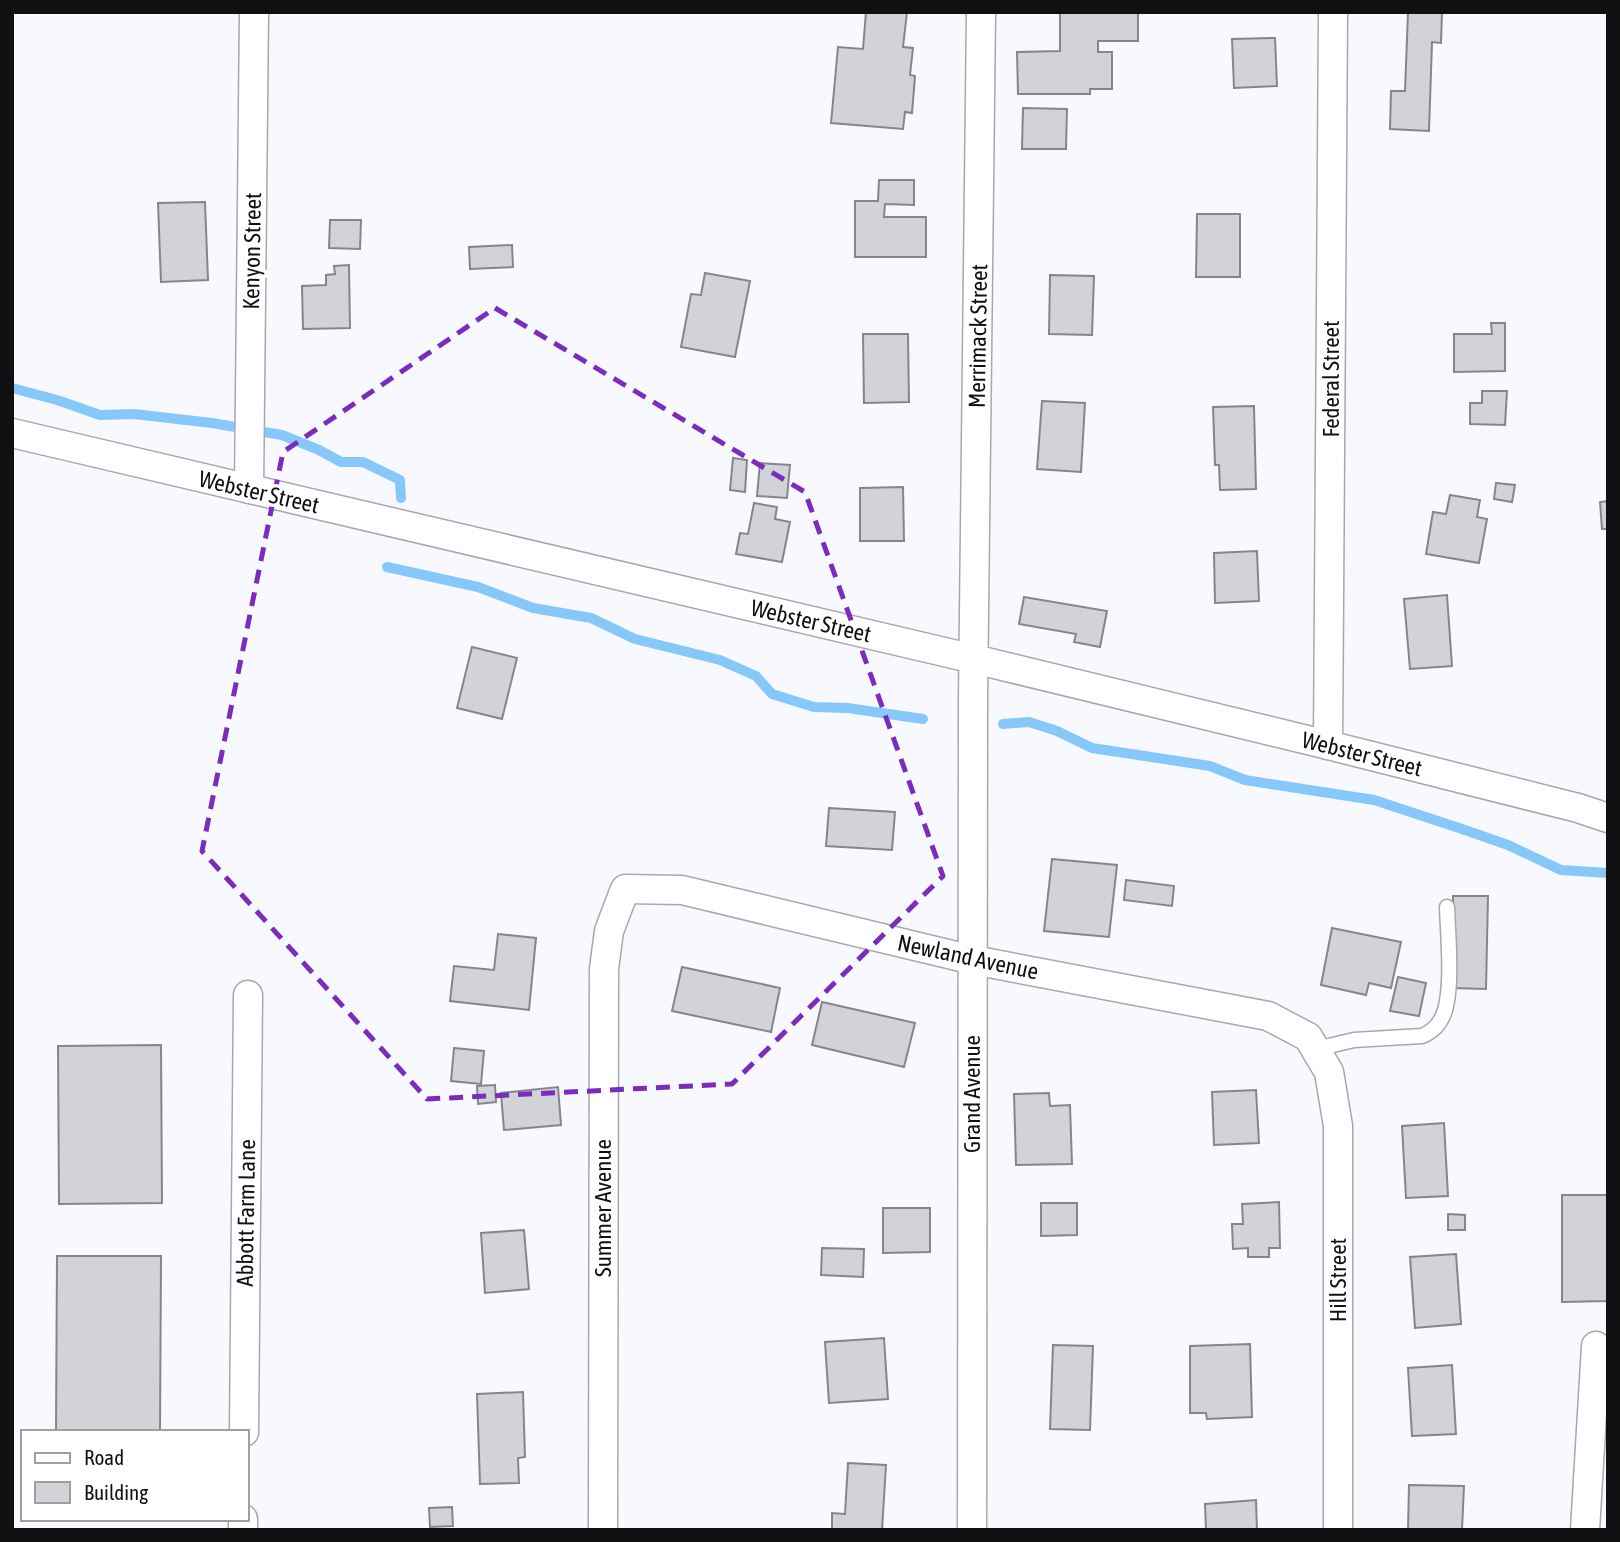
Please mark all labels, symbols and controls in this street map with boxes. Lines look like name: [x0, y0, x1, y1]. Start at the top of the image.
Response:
street label: Kenyon Street: [238, 192, 266, 310]
street label: Merrimack Street: [964, 264, 992, 408]
street label: Federal Street: [1318, 320, 1344, 438]
street label: Webster Street: [196, 466, 322, 518]
street label: Webster Street: [748, 595, 874, 647]
street label: Webster Street: [1299, 727, 1425, 781]
street label: Newland Avenue: [895, 929, 1041, 985]
street label: Grand Avenue: [959, 1035, 985, 1153]
street label: Abbott Farm Lane: [232, 1139, 260, 1287]
street label: Summer Avenue: [590, 1139, 616, 1277]
street label: Hill Street: [1325, 1238, 1351, 1322]
legend: [21, 1430, 248, 1521]
text: Road: [84, 1445, 124, 1469]
text: Building: [84, 1480, 148, 1504]

